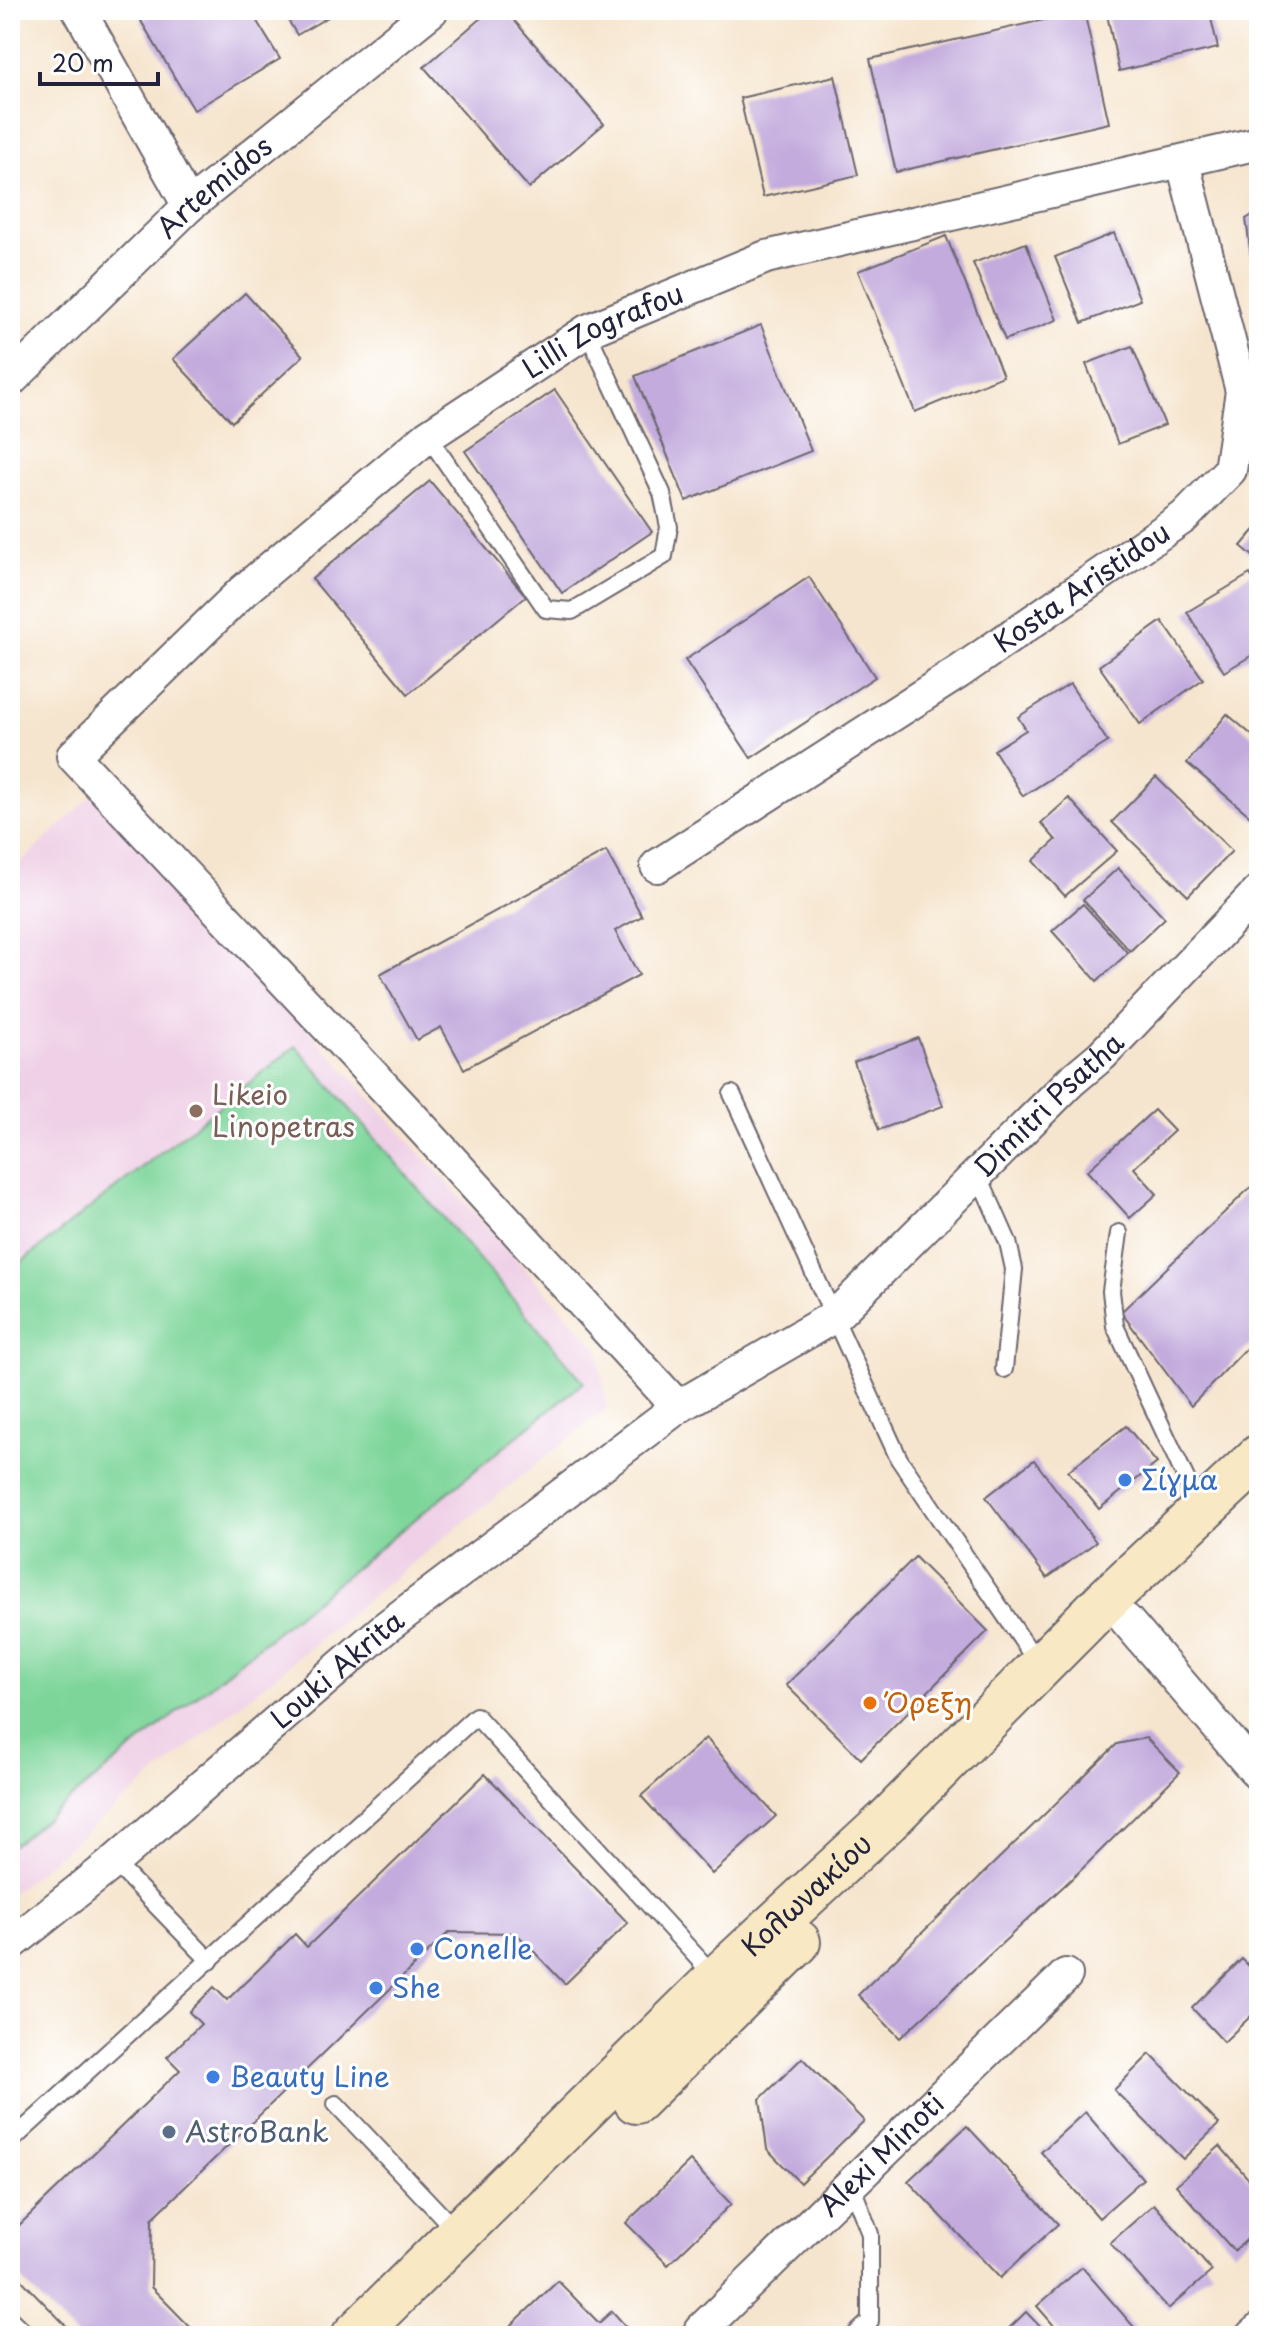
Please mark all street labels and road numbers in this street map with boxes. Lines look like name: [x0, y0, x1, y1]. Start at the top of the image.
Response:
street label: Artemidos: [146, 124, 281, 247]
street label: Lilli Zografou: [513, 271, 689, 388]
street label: Kosta Aristidou: [984, 510, 1178, 662]
street label: Dimitri Psatha: [963, 1021, 1133, 1187]
street label: Louki Akrita: [260, 1598, 413, 1738]
street label: Κολωνακίου: [731, 1822, 881, 1966]
street label: Alexi Minoti: [807, 2082, 953, 2225]

